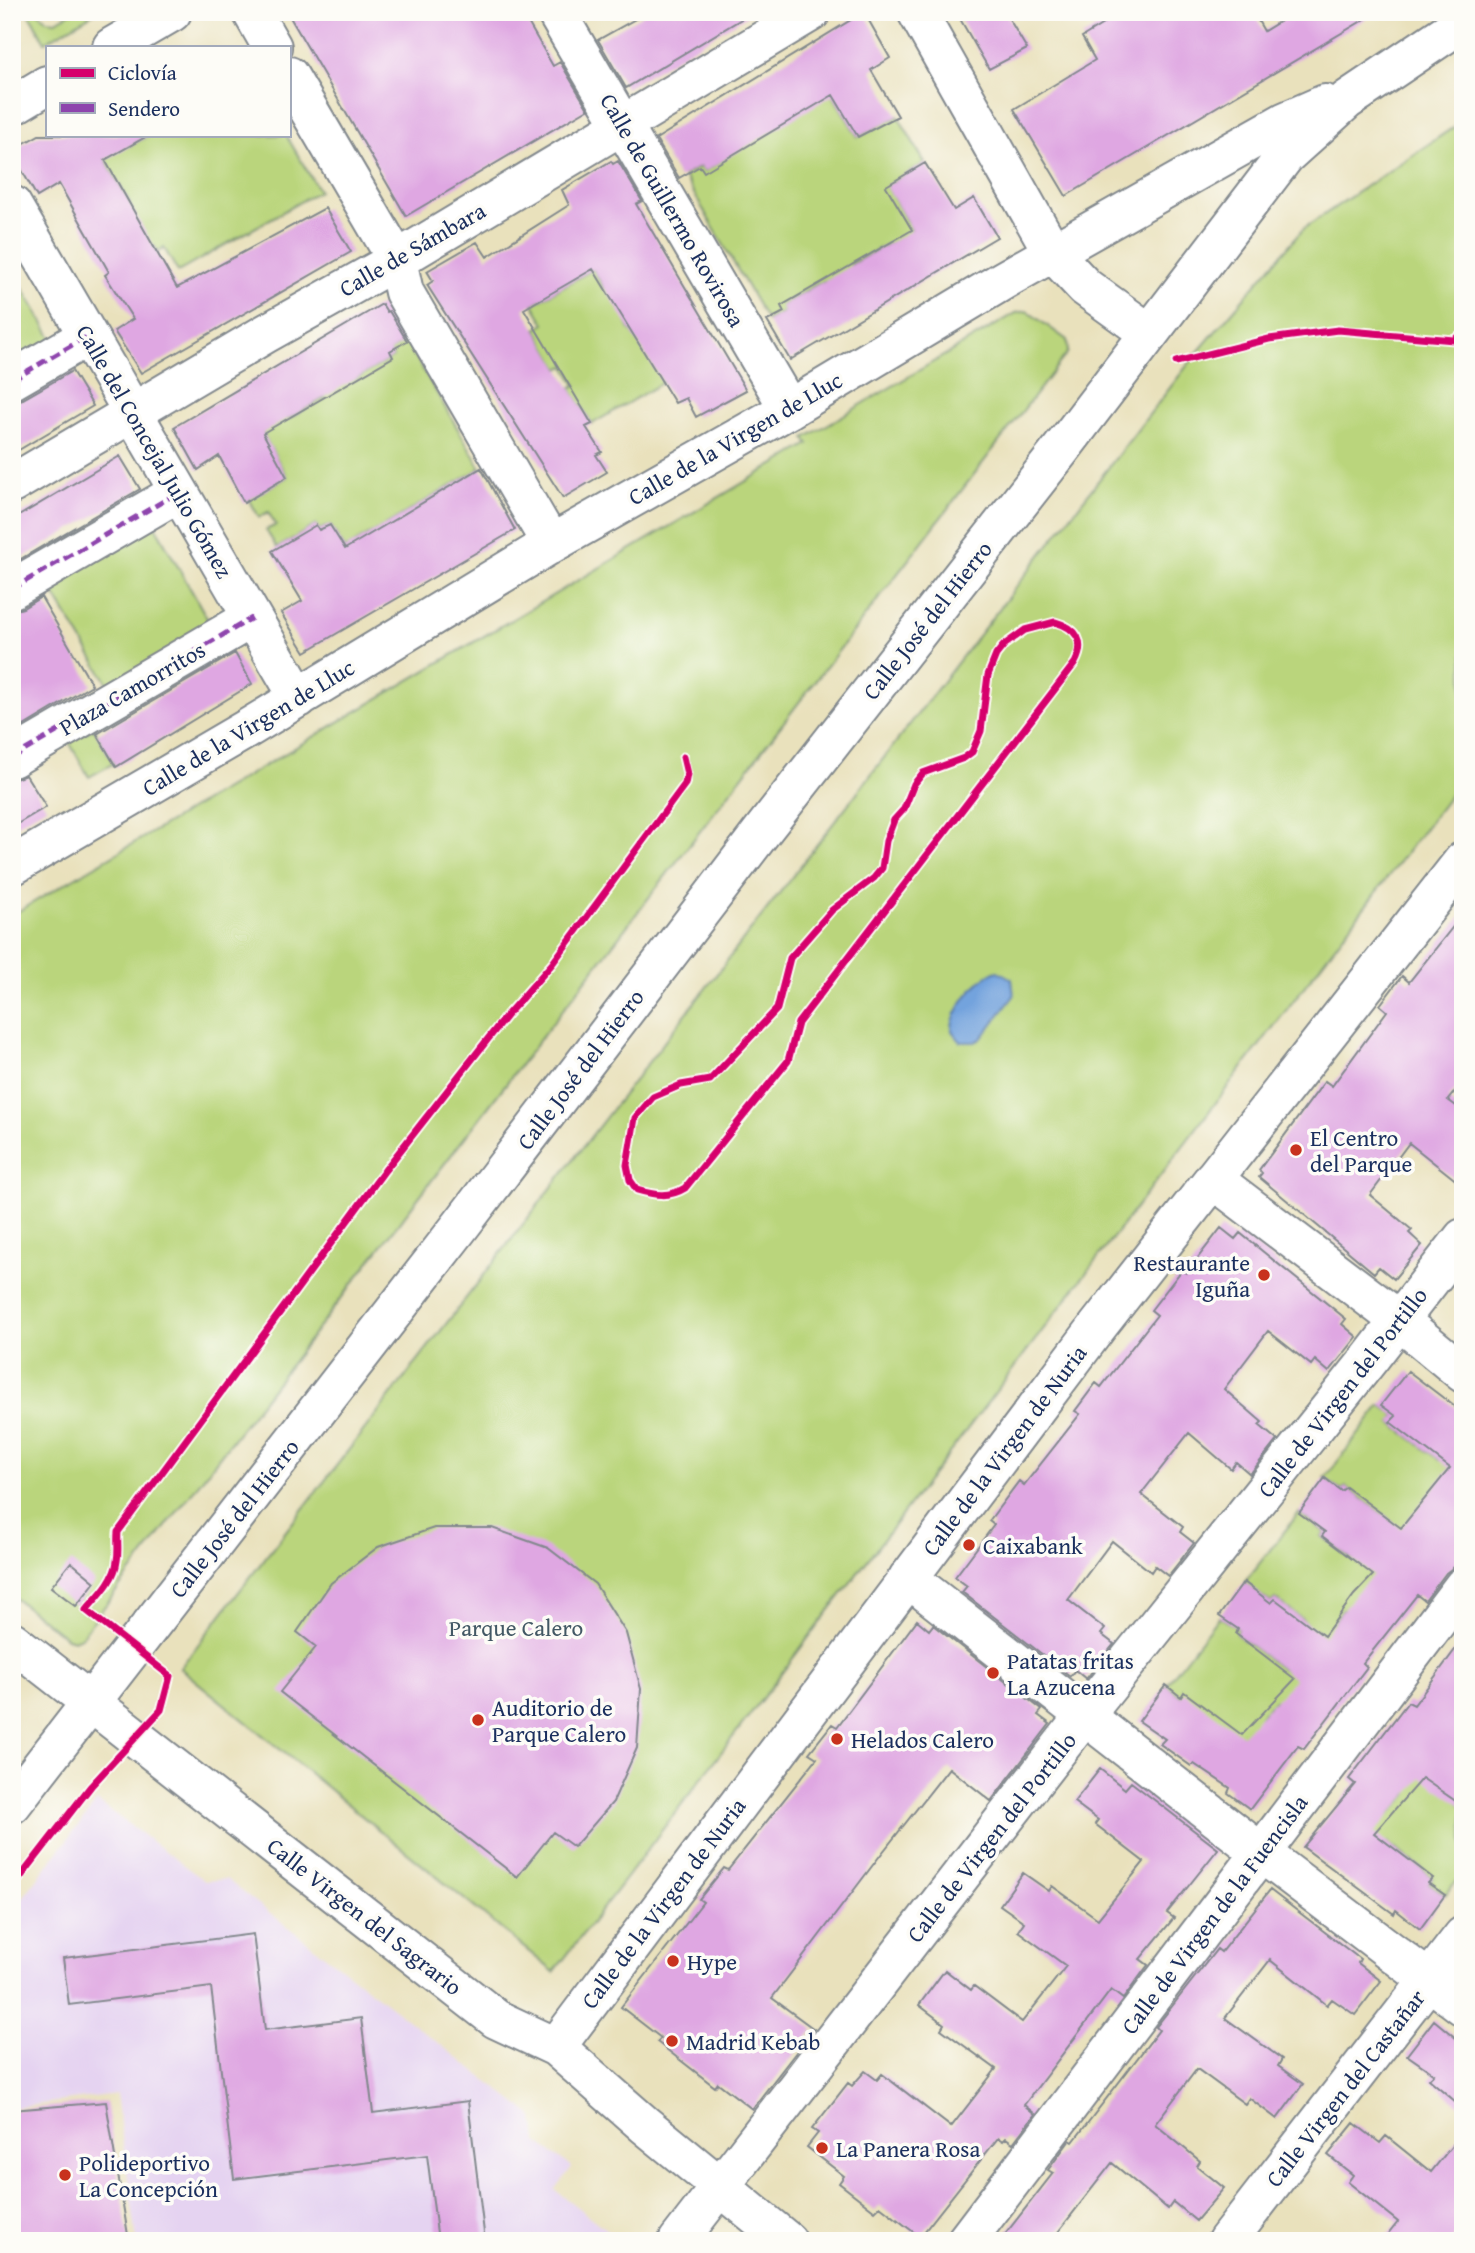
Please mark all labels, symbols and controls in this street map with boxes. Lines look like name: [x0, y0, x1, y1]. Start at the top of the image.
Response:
legend: [46, 46, 290, 136]
text: Ciclovía: [108, 57, 177, 88]
street label: Calle de Guillermo Rovirosa: [593, 87, 754, 333]
text: Sendero: [108, 93, 180, 124]
street label: Calle de Sámbara: [333, 194, 491, 304]
street label: Calle del Concejal Julio Gómez: [69, 318, 241, 584]
street label: Calle de la Virgen de Lluc: [622, 363, 848, 513]
street label: Calle José del Hierro: [854, 534, 1000, 706]
street label: Plaza Camorritos: [53, 633, 211, 743]
street label: Calle de la Virgen de Lluc: [136, 650, 360, 804]
street label: Calle José del Hierro: [509, 982, 651, 1156]
place label: El Centro del Parque: [1310, 1121, 1412, 1180]
marker: El Centro del Parque: [1288, 1142, 1304, 1158]
place label: Restaurante Iguña: [1133, 1246, 1250, 1305]
marker: Restaurante Iguña: [1256, 1267, 1272, 1283]
street label: Calle de Virgen del Portillo: [1249, 1280, 1435, 1504]
street label: Calle de la Virgen de Nuria: [914, 1338, 1094, 1562]
street label: Calle José del Hierro: [161, 1432, 307, 1604]
place label: Caixabank: [983, 1529, 1083, 1562]
marker: Caixabank: [961, 1537, 977, 1553]
park label: Parque Calero: [449, 1611, 583, 1644]
place label: Patatas fritas La Azucena: [1007, 1644, 1134, 1703]
marker: Patatas fritas La Azucena: [985, 1665, 1001, 1681]
place label: Auditorio de Parque Calero: [492, 1691, 626, 1750]
marker: Auditorio de Parque Calero: [470, 1712, 486, 1728]
place label: Helados Calero: [851, 1723, 994, 1756]
street label: Calle de Virgen del Portillo: [898, 1725, 1084, 1949]
marker: Helados Calero: [829, 1731, 845, 1747]
street label: Calle de Virgen de la Fuencisla: [1113, 1787, 1315, 2041]
street label: Calle de la Virgen de Nuria: [573, 1791, 753, 2015]
street label: Calle Virgen del Sagrario: [261, 1829, 469, 2003]
place label: Hype: [687, 1945, 737, 1978]
marker: Hype: [665, 1953, 681, 1969]
street label: Calle Virgen del Castañar: [1257, 1982, 1433, 2194]
place label: Madrid Kebab: [686, 2025, 820, 2058]
marker: Madrid Kebab: [664, 2033, 680, 2049]
place label: La Panera Rosa: [836, 2132, 980, 2165]
marker: La Panera Rosa: [814, 2140, 830, 2156]
place label: Polideportivo La Concepción: [79, 2146, 218, 2205]
marker: Polideportivo La Concepción: [57, 2167, 73, 2183]

